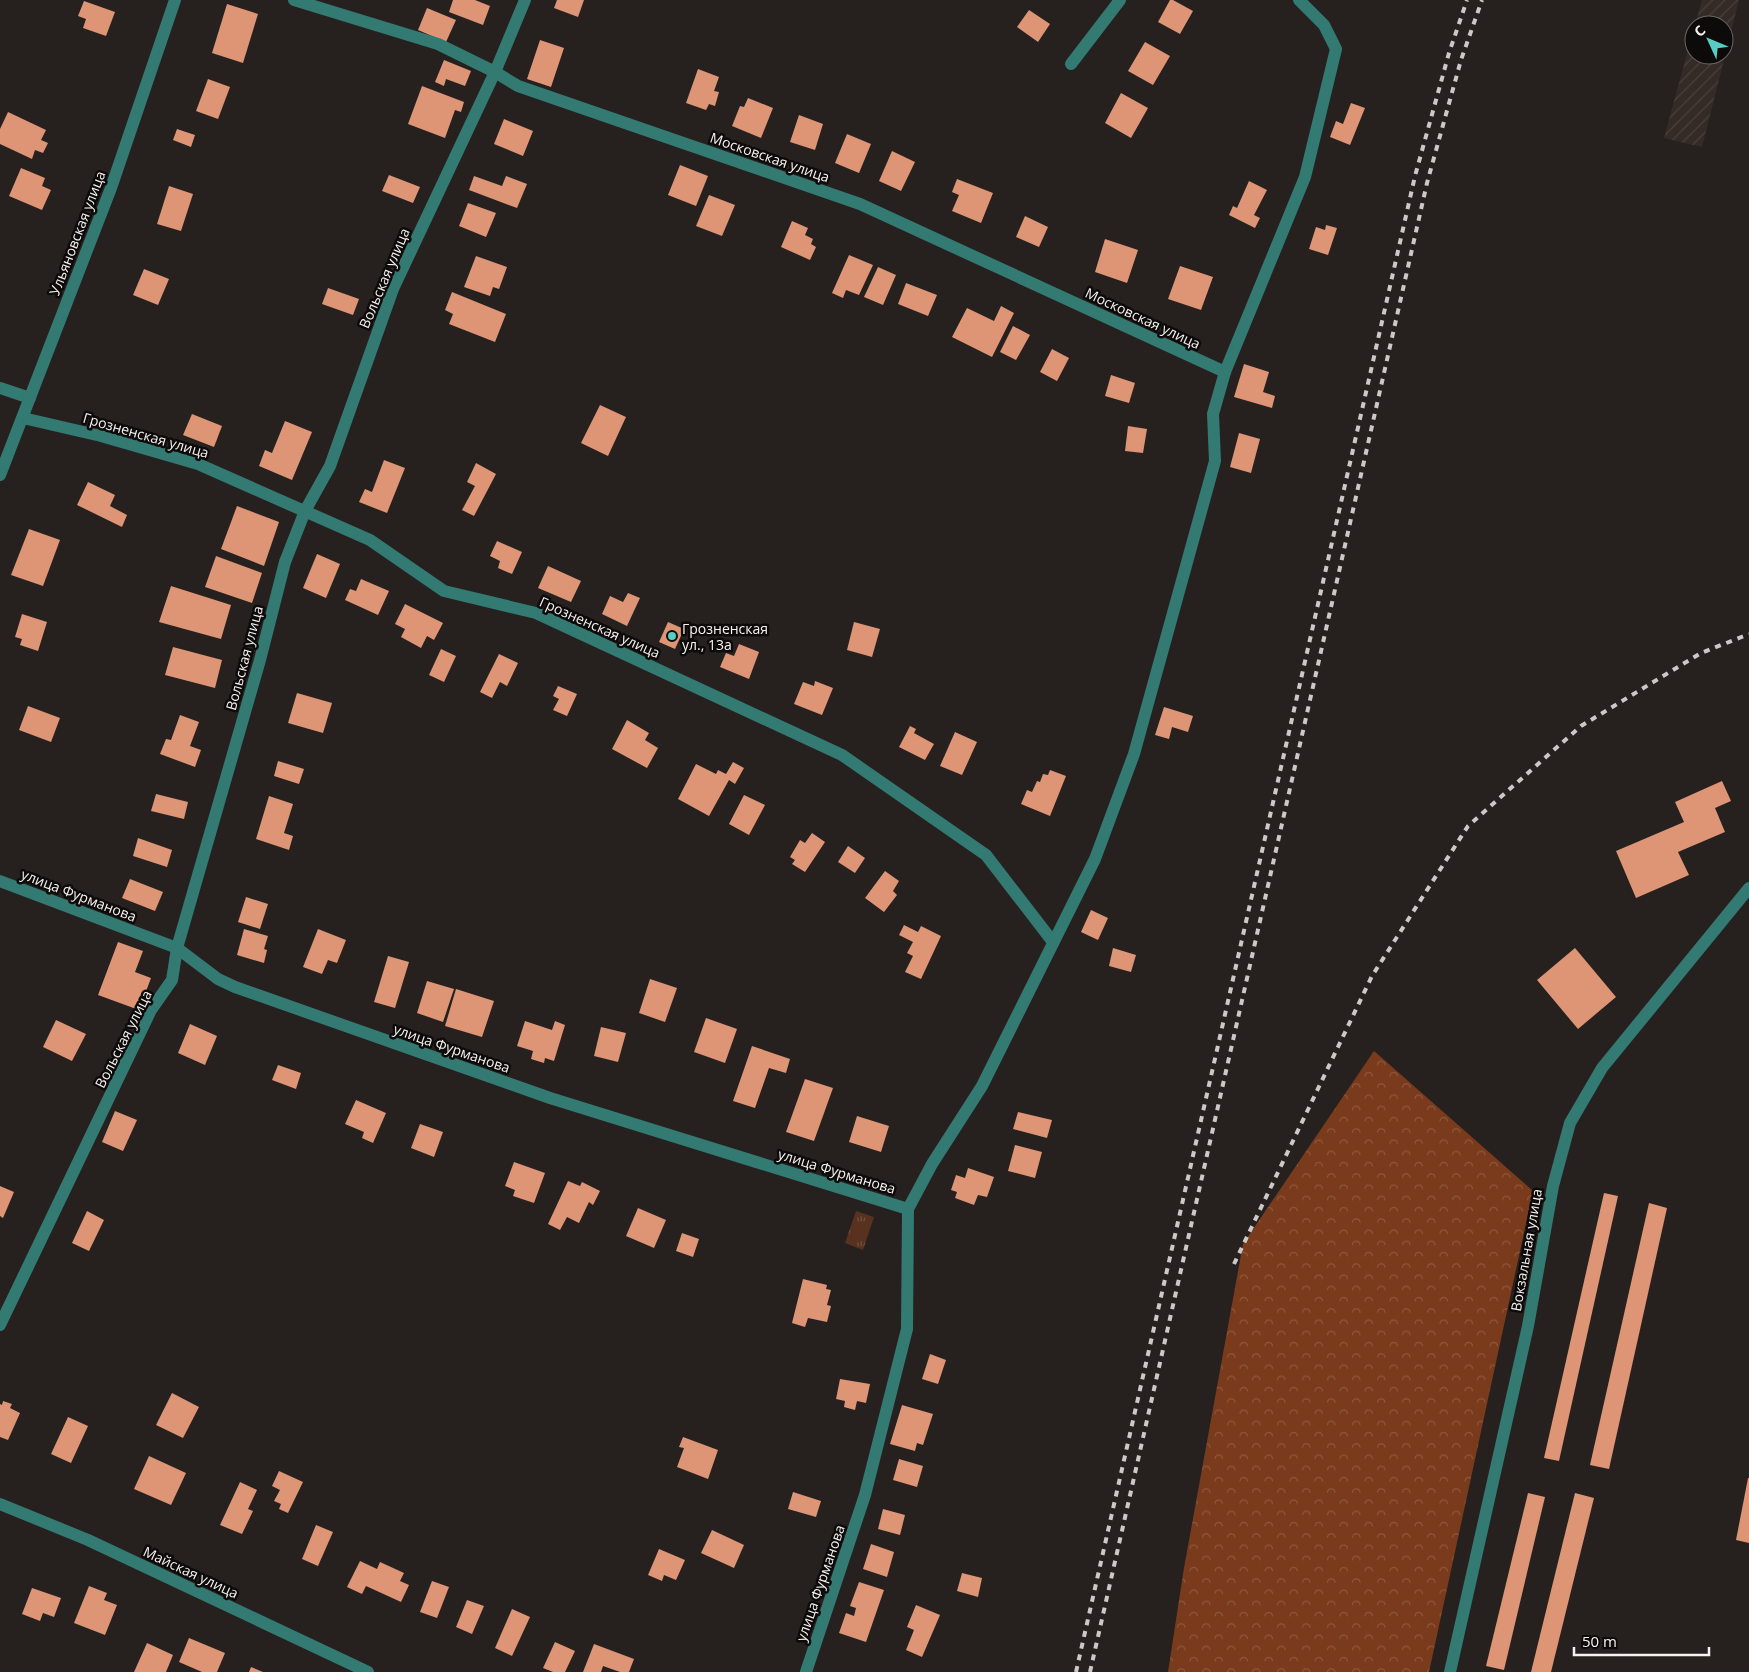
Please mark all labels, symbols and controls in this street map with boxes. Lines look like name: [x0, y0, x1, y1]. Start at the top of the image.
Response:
north arrow: [1684, 15, 1734, 65]
text: С: [1689, 21, 1709, 40]
street label: Московская улица: [708, 128, 832, 186]
street label: Ульяновская улица: [45, 168, 109, 298]
street label: Вольская улица: [354, 225, 414, 331]
street label: Московская улица: [1082, 283, 1204, 353]
street label: Грозненская улица: [81, 408, 211, 462]
street label: Грозненская улица: [537, 592, 663, 662]
street label: Вольская улица: [221, 604, 267, 712]
place label: Грозненская ул., 13а: [682, 619, 768, 654]
marker: Грозненская ул., 13а: [666, 630, 678, 642]
street label: улица Фурманова: [19, 864, 139, 926]
street label: Вольская улица: [90, 987, 156, 1091]
street label: улица Фурманова: [391, 1019, 513, 1077]
street label: улица Фурманова: [776, 1144, 898, 1198]
street label: Вокзальная улица: [1506, 1187, 1546, 1313]
street label: улица Фурманова: [791, 1522, 849, 1644]
street label: Майская улица: [140, 1542, 242, 1602]
scale bar: [1574, 1624, 1709, 1656]
text: 50 m: [1582, 1631, 1617, 1651]

